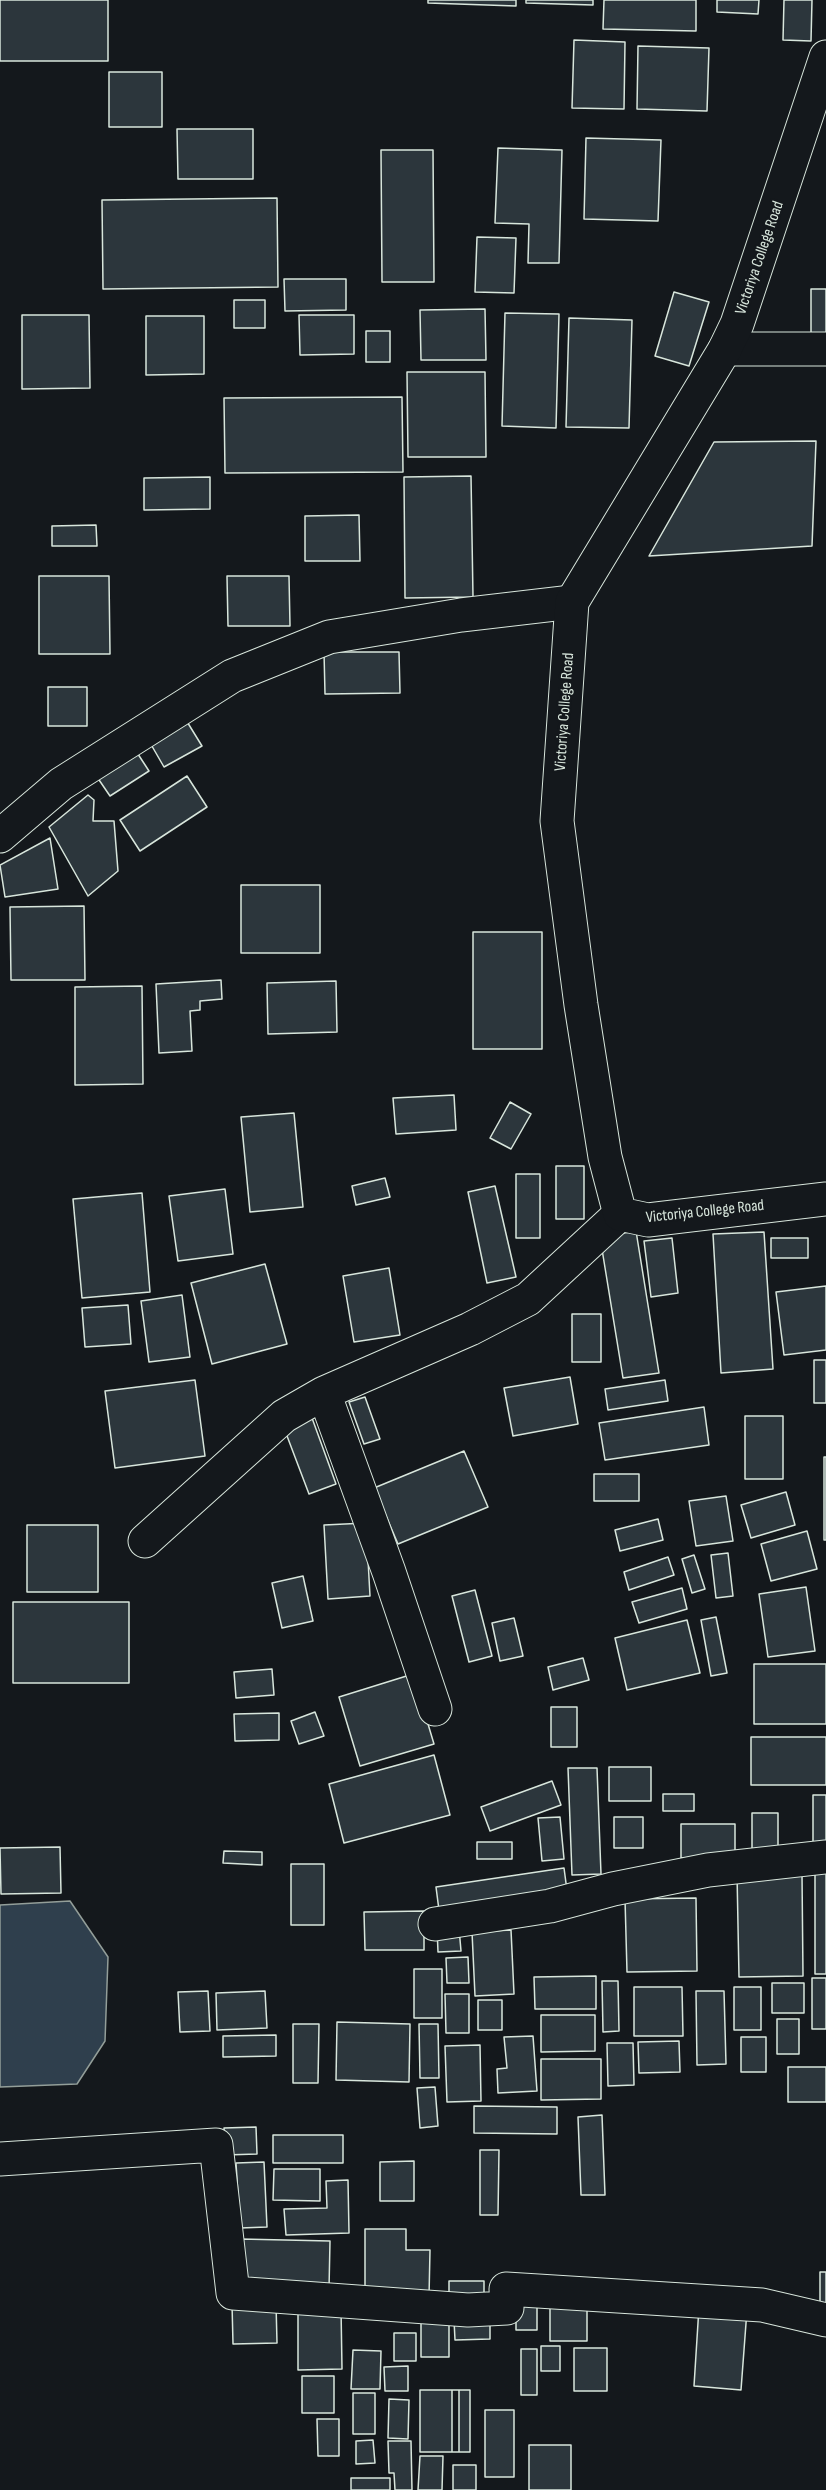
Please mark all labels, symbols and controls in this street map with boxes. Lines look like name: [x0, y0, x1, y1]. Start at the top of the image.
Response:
street label: Victoriya College Road: [732, 199, 788, 317]
street label: Victoriya College Road: [551, 652, 579, 772]
street label: Victoriya College Road: [645, 1196, 765, 1228]

